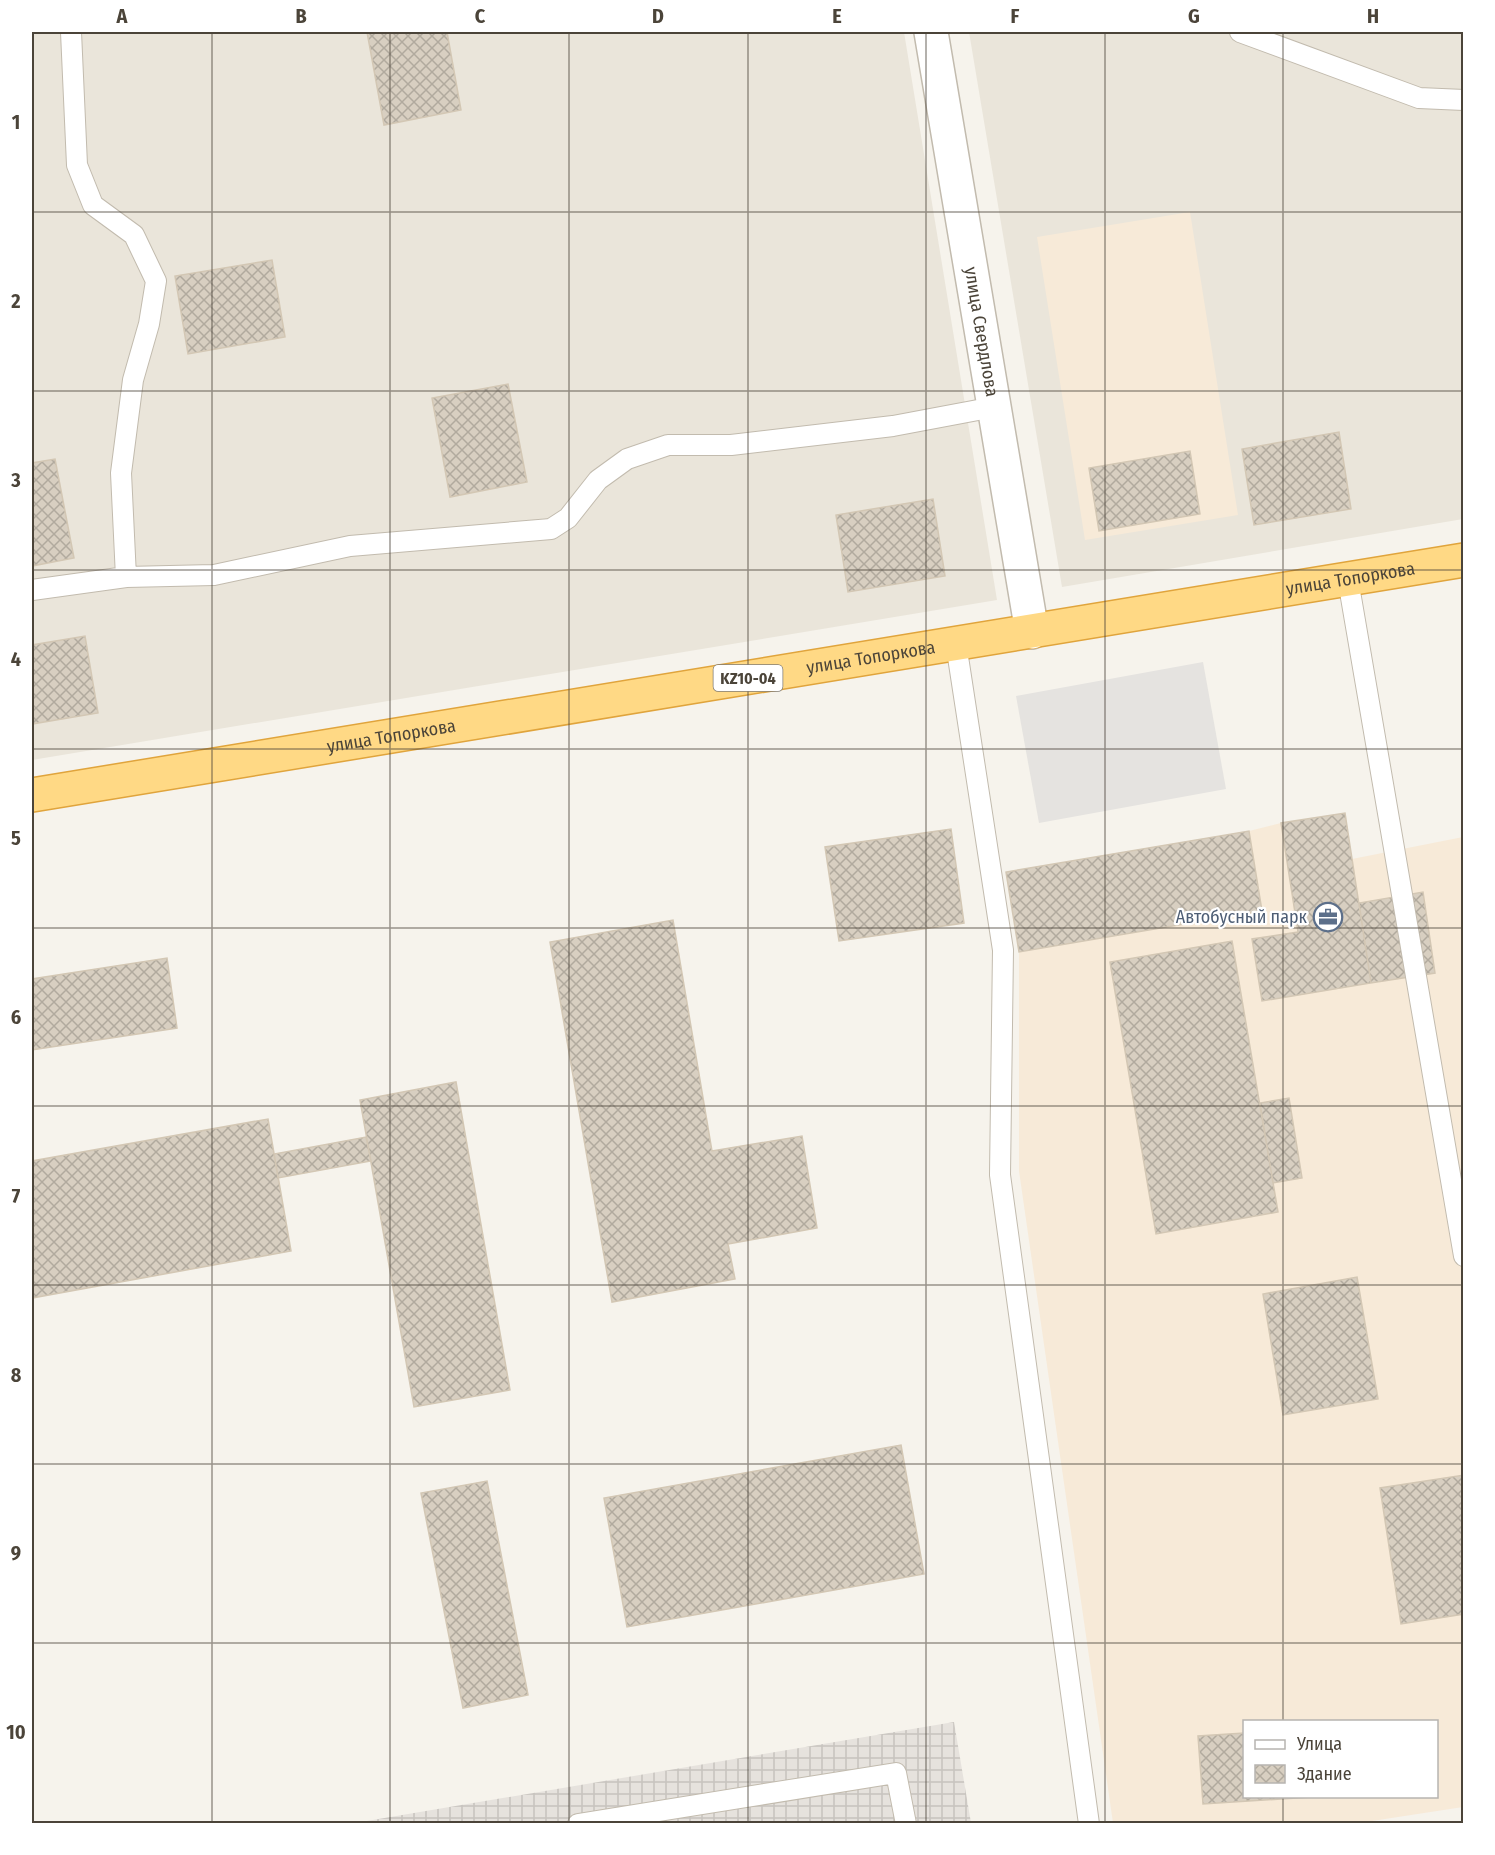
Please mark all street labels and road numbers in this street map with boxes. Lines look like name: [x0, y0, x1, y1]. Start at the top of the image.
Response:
street label: улица Свердлова: [960, 265, 1003, 398]
street label: улица Топоркова: [1284, 557, 1417, 600]
street label: улица Топоркова: [805, 636, 937, 679]
road number: KZ10-04: [714, 665, 783, 691]
street label: улица Топоркова: [325, 715, 457, 757]

